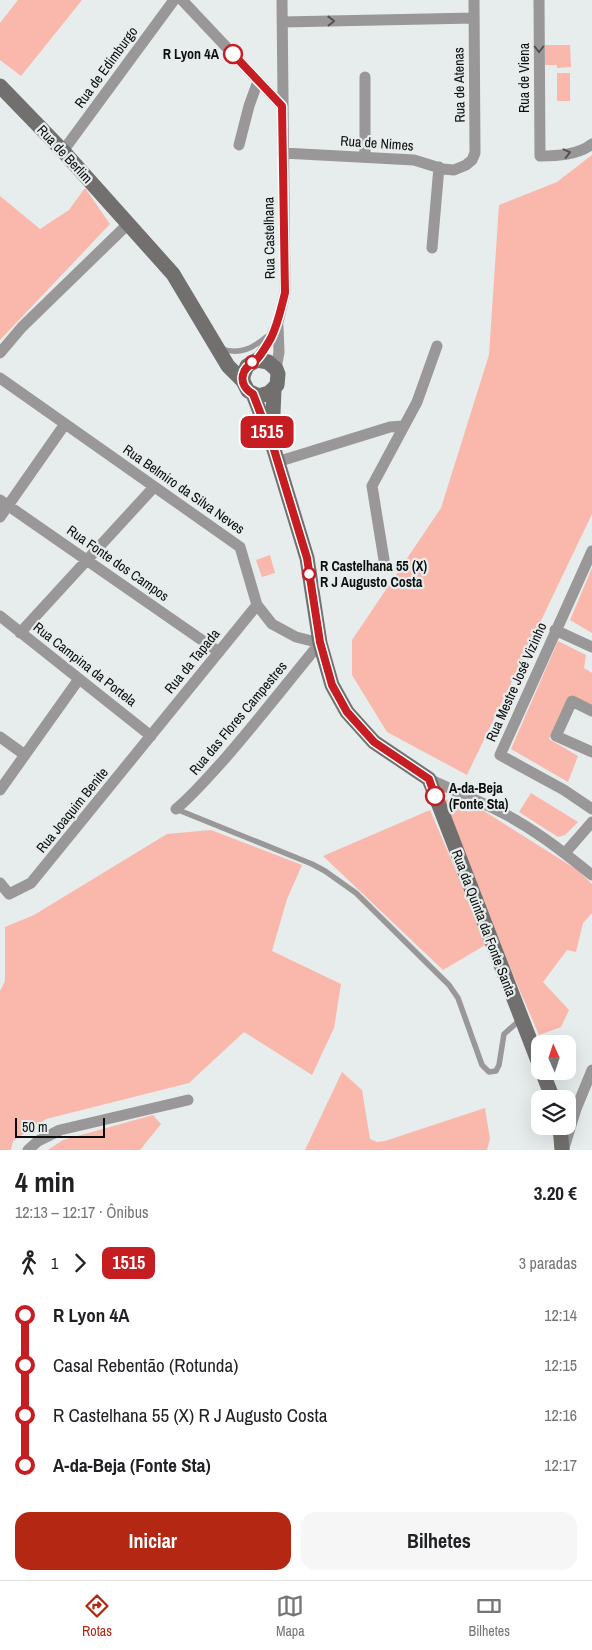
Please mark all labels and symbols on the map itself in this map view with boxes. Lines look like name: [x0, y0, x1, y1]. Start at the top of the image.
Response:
one-way arrow: [328, 16, 335, 26]
street label: Rua de Edimburgo: [70, 23, 142, 111]
street label: Rua de Viena: [515, 42, 533, 113]
marker: R Lyon 4A: [223, 44, 243, 64]
place label: R Lyon 4A: [163, 45, 220, 63]
one-way arrow: [534, 45, 544, 53]
street label: Rua de Atenas: [449, 47, 469, 123]
street label: Rua de Berlim: [33, 121, 97, 187]
street label: Rua de Nimes: [340, 131, 414, 155]
one-way arrow: [562, 148, 571, 159]
street label: Rua Castelhana: [259, 196, 279, 279]
unlabelled marker: [245, 355, 259, 369]
line badge: 1515: [232, 416, 302, 448]
street label: Rua Belmiro da Silva Neves: [120, 440, 248, 538]
street label: Rua Fonte dos Campos: [63, 521, 173, 605]
place label: R Castelhana 55 (X) R J Augusto Costa: [320, 557, 427, 591]
marker: R Castelhana 55 (X) R J Augusto Costa: [302, 567, 316, 581]
street label: Rua Campina da Portela: [30, 618, 141, 710]
street label: Rua Mestre José Vizinho: [482, 620, 550, 744]
street label: Rua da Tapada: [160, 625, 224, 697]
street label: Rua das Flores Campestres: [185, 657, 291, 779]
street label: Rua Joaquim Benite: [32, 764, 112, 856]
place label: A-da-Beja (Fonte Sta): [449, 779, 509, 813]
marker: A-da-Beja (Fonte Sta): [425, 786, 445, 806]
street label: Rua da Quinta da Fonte Santa: [448, 847, 521, 1000]
north arrow: [531, 1035, 576, 1080]
scale bar: [15, 1115, 105, 1138]

